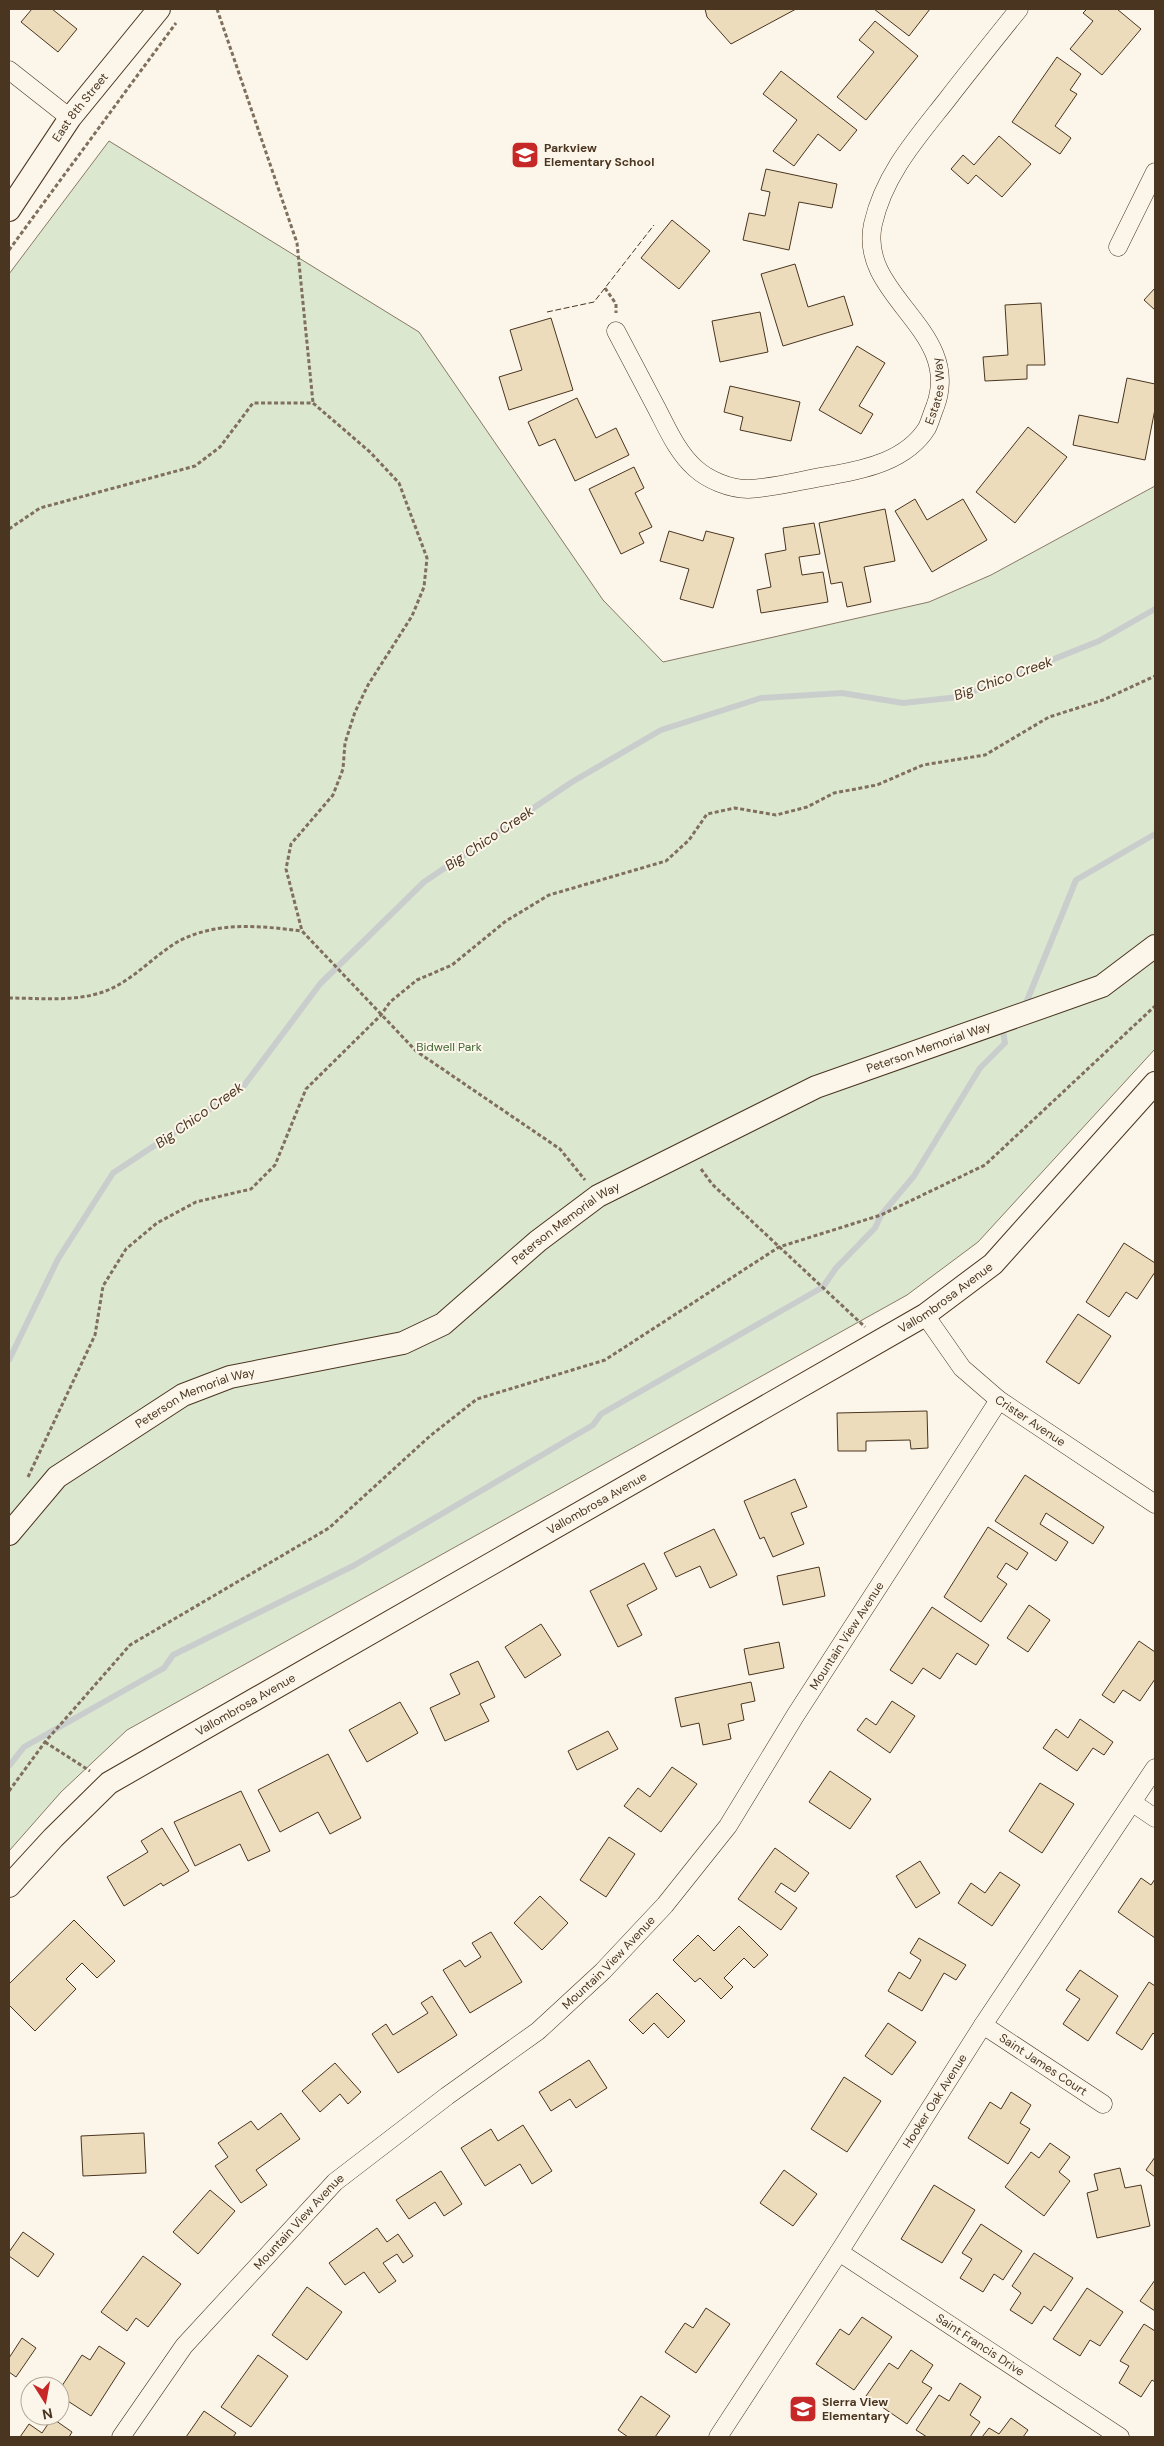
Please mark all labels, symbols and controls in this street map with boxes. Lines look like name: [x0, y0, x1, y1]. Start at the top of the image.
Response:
street label: East 8th Street: [48, 69, 112, 145]
school or university icon: Parkview Elementary School: [510, 140, 540, 170]
place label: Parkview Elementary School: [544, 140, 654, 170]
street label: Estates Way: [921, 355, 948, 427]
water label: Big Chico Creek: [951, 652, 1056, 704]
water label: Big Chico Creek: [441, 801, 538, 874]
street label: Peterson Memorial Way: [864, 1018, 993, 1077]
park label: Bidwell Park: [416, 1039, 482, 1055]
water label: Big Chico Creek: [151, 1077, 247, 1152]
street label: Peterson Memorial Way: [508, 1178, 623, 1268]
street label: Vallombrosa Avenue: [895, 1259, 996, 1337]
street label: Peterson Memorial Way: [132, 1364, 257, 1432]
street label: Crister Avenue: [992, 1391, 1069, 1450]
street label: Vallombrosa Avenue: [544, 1468, 650, 1538]
street label: Mountain View Avenue: [806, 1578, 888, 1693]
street label: Vallombrosa Avenue: [193, 1670, 298, 1740]
street label: Mountain View Avenue: [559, 1912, 659, 2013]
street label: Saint James Court: [996, 2030, 1091, 2100]
street label: Hooker Oak Avenue: [899, 2051, 971, 2151]
street label: Mountain View Avenue: [250, 2170, 347, 2273]
street label: Saint Francis Drive: [933, 2310, 1028, 2380]
north arrow: [20, 2376, 70, 2426]
school or university icon: Sierra View Elementary: [788, 2394, 818, 2424]
place label: Sierra View Elementary: [822, 2394, 890, 2424]
text: N: [41, 2404, 54, 2424]

